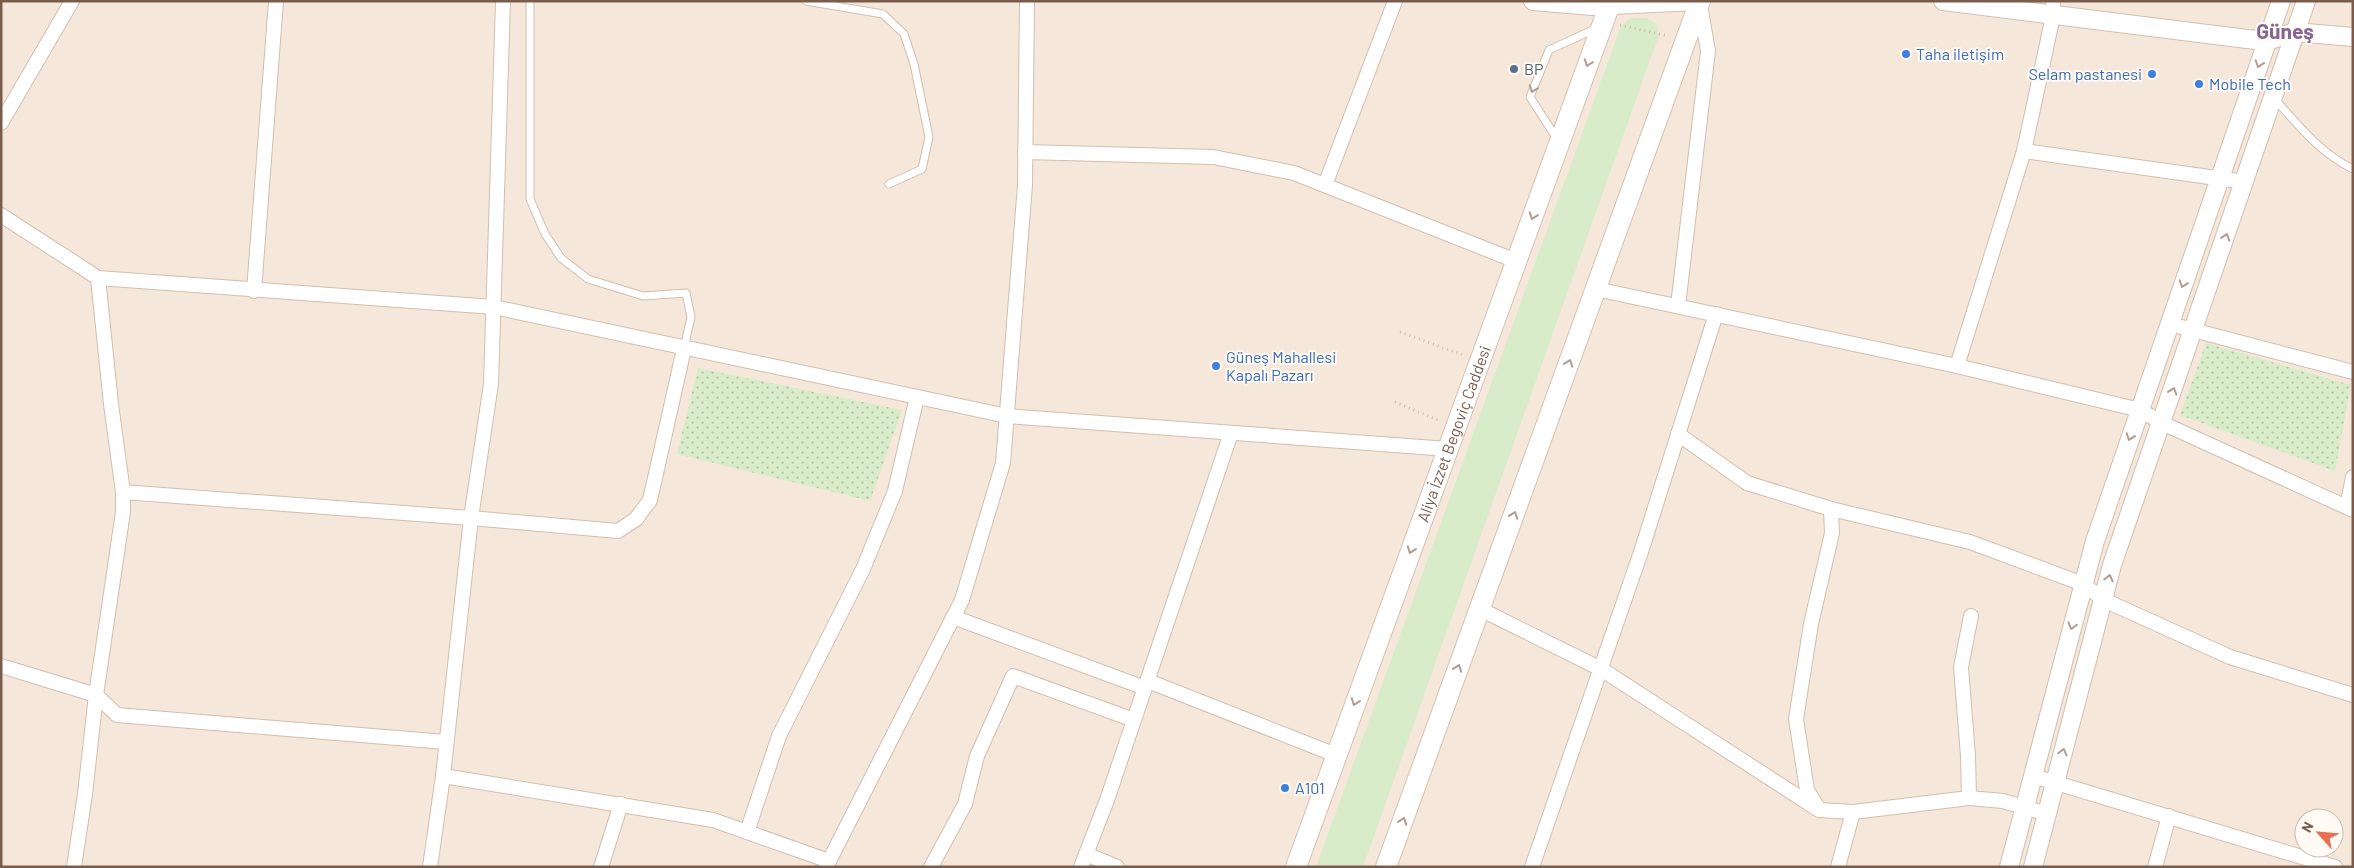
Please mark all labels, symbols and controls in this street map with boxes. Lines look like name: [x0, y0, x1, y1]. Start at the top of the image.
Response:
district label: Güneş: [2256, 18, 2314, 43]
place label: Taha iletişim: [1916, 44, 2004, 63]
marker: Taha iletişim: [1900, 48, 1912, 60]
place label: BP: [1524, 59, 1544, 78]
one-way arrow: [1584, 59, 1594, 67]
one-way arrow: [2255, 59, 2265, 68]
marker: BP: [1508, 63, 1520, 75]
place label: Selam pastanesi: [2028, 64, 2142, 83]
marker: Selam pastanesi: [2146, 68, 2158, 80]
place label: Mobile Tech: [2209, 74, 2291, 93]
marker: Mobile Tech: [2193, 78, 2205, 90]
one-way arrow: [1529, 85, 1539, 93]
one-way arrow: [1529, 211, 1539, 220]
one-way arrow: [2220, 234, 2230, 242]
one-way arrow: [2179, 279, 2189, 287]
street label: Aliya İzzet Begoviç Caddesi: [1412, 343, 1494, 524]
place label: Güneş Mahallesi Kapalı Pazarı: [1226, 347, 1336, 384]
one-way arrow: [1563, 359, 1573, 367]
marker: Güneş Mahallesi Kapalı Pazarı: [1210, 360, 1222, 372]
one-way arrow: [2167, 387, 2177, 396]
one-way arrow: [2126, 433, 2136, 441]
one-way arrow: [1508, 512, 1518, 520]
one-way arrow: [1407, 545, 1417, 553]
one-way arrow: [2103, 573, 2114, 582]
one-way arrow: [2067, 621, 2078, 630]
one-way arrow: [1452, 664, 1462, 673]
one-way arrow: [1351, 697, 1361, 706]
one-way arrow: [2057, 748, 2068, 756]
place label: A101: [1295, 778, 1325, 797]
marker: A101: [1279, 782, 1291, 794]
north arrow: [2294, 808, 2344, 858]
one-way arrow: [1397, 817, 1407, 826]
text: N: [2297, 819, 2317, 835]

